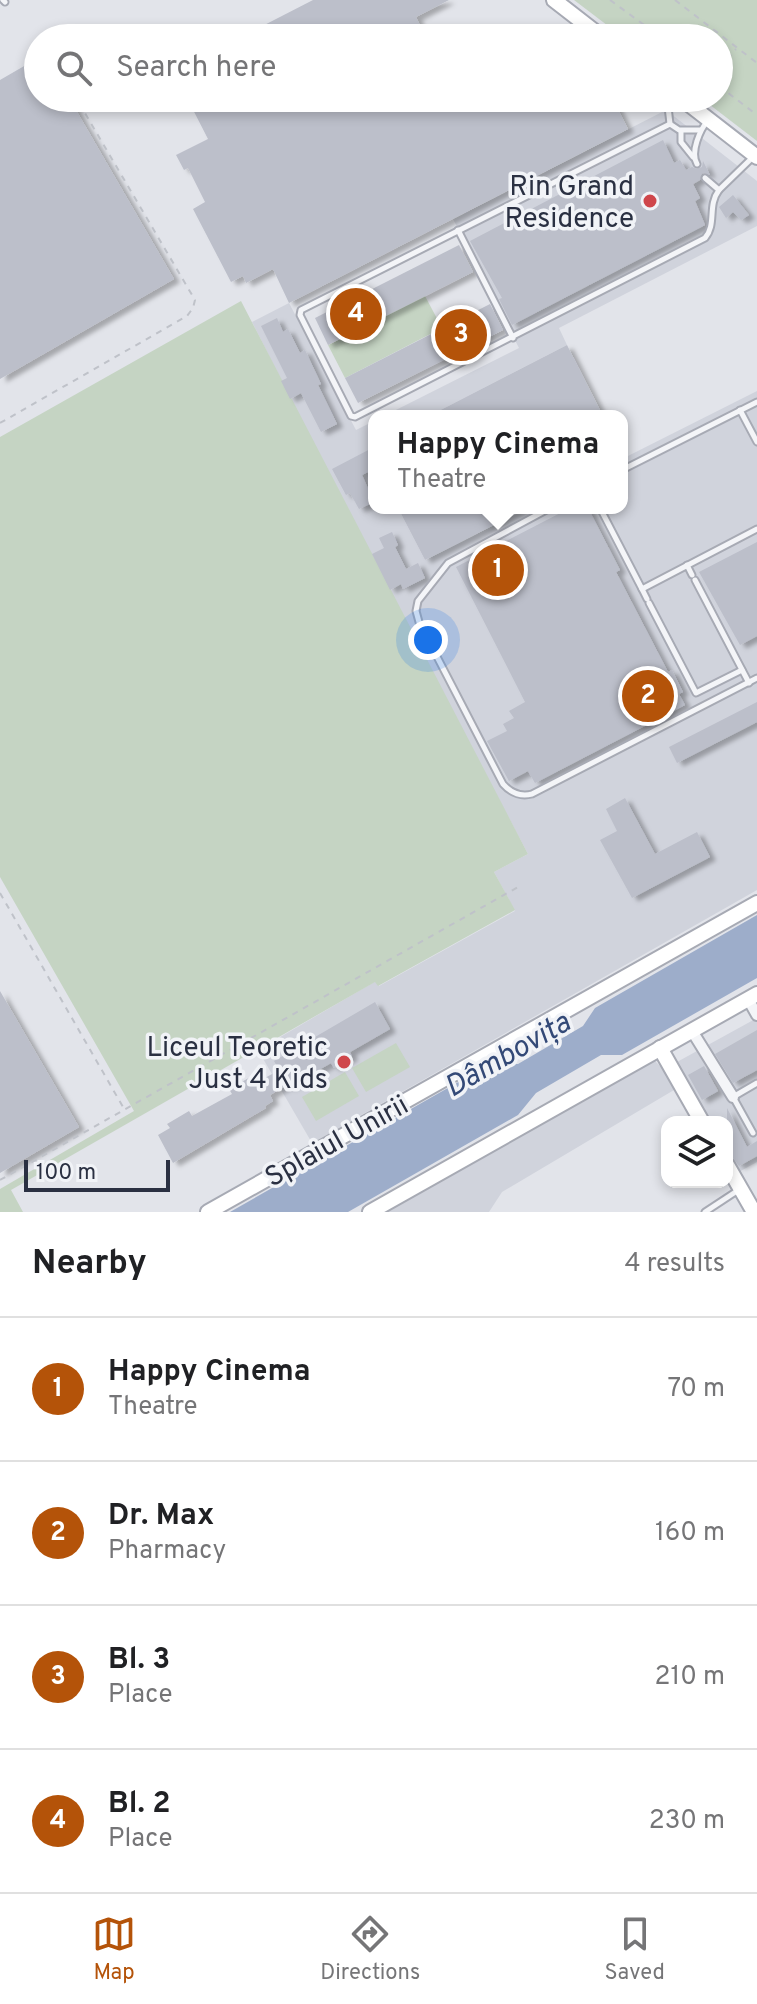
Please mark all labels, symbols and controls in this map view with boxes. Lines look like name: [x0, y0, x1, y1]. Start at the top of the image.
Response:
search box: [24, 24, 733, 112]
icon: search: [52, 46, 96, 90]
text: Search here: [116, 50, 276, 87]
place label: Rin Grand Residence: [505, 170, 634, 238]
marker: Rin Grand Residence: [641, 192, 659, 210]
pin: 4: [330, 284, 382, 344]
pin: 3: [435, 305, 487, 365]
popup: [368, 410, 628, 514]
text: Happy Cinema: [397, 427, 599, 464]
text: Theatre: [397, 464, 486, 497]
pin: 1: [472, 540, 524, 600]
your location: [408, 620, 448, 660]
pin: 2: [622, 666, 674, 726]
water label: Dâmbovița: [439, 1005, 578, 1107]
place label: Liceul Teoretic Just 4 Kids: [146, 1031, 328, 1099]
marker: Liceul Teoretic Just 4 Kids: [335, 1053, 353, 1071]
street label: Splaiul Unirii: [259, 1088, 416, 1197]
map controls: [661, 1116, 733, 1188]
button: layers: [661, 1116, 733, 1188]
scale bar: [24, 1156, 170, 1192]
text: 100 m: [36, 1160, 96, 1187]
text: Nearby: [32, 1243, 147, 1286]
text: 4 results: [624, 1248, 725, 1281]
text: Happy Cinema: [108, 1354, 311, 1391]
text: 1: [53, 1373, 63, 1406]
text: 70 m: [667, 1373, 725, 1406]
text: Theatre: [108, 1391, 198, 1424]
text: Dr. Max: [108, 1498, 214, 1535]
text: 2: [50, 1517, 66, 1550]
text: 160 m: [655, 1517, 725, 1550]
text: Pharmacy: [108, 1535, 226, 1568]
text: Bl. 3: [108, 1642, 170, 1679]
text: 3: [50, 1661, 66, 1694]
text: 210 m: [655, 1661, 725, 1694]
text: Place: [108, 1679, 172, 1712]
text: Bl. 2: [108, 1786, 171, 1823]
text: 4: [50, 1805, 66, 1838]
text: 230 m: [649, 1805, 725, 1838]
text: Place: [108, 1823, 172, 1856]
tab: Map: [92, 1912, 136, 1987]
tab: Directions: [320, 1912, 420, 1987]
tab: Saved: [604, 1912, 665, 1987]

